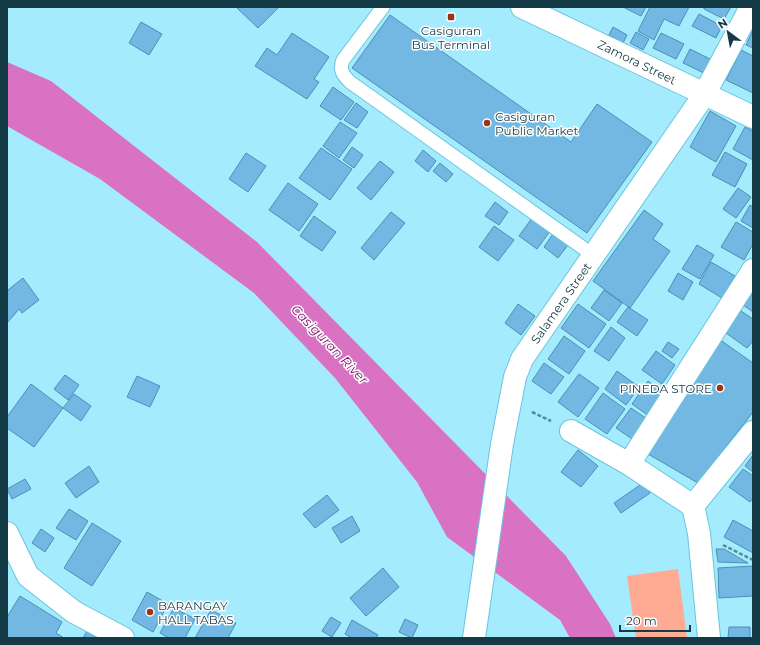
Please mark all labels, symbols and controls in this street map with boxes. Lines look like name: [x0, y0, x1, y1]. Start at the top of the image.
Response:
marker: Casiguran Bus Terminal: [446, 12, 456, 22]
north arrow: [708, 12, 748, 52]
text: N: [715, 15, 730, 32]
place label: Casiguran Bus Terminal: [412, 23, 490, 52]
street label: Zamora Street: [595, 36, 679, 88]
place label: Casiguran Public Market: [495, 109, 579, 138]
marker: Casiguran Public Market: [482, 118, 492, 128]
street label: Salamera Street: [527, 259, 595, 346]
water label: Casiguran River: [288, 301, 372, 388]
place label: PINEDA STORE: [620, 381, 712, 396]
marker: PINEDA STORE: [715, 383, 725, 393]
place label: BARANGAY HALL TABAS: [158, 598, 234, 627]
marker: BARANGAY HALL TABAS: [145, 607, 155, 617]
scale bar: [620, 607, 690, 633]
text: 20 m: [626, 613, 657, 628]

